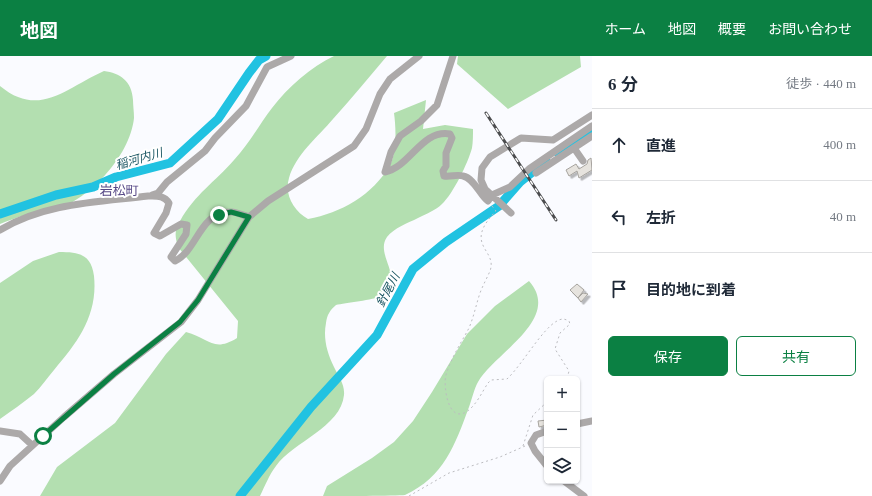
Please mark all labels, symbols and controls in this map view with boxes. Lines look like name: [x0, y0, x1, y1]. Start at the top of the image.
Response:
text: 地図: [20, 20, 58, 41]
text: ホーム: [604, 22, 646, 37]
text: 地図: [668, 22, 696, 37]
text: 概要: [718, 22, 746, 37]
text: お問い合わせ: [768, 22, 852, 37]
text: 6 分: [608, 75, 638, 94]
text: 徒歩 · 440 m: [786, 76, 856, 91]
icon: ahead: [608, 134, 630, 156]
text: 400 m: [823, 137, 856, 152]
text: 直進: [646, 138, 676, 154]
water label: 稲河内川: [114, 145, 166, 172]
district label: 岩松町: [99, 183, 139, 198]
route end: [210, 206, 228, 224]
icon: left: [608, 206, 630, 228]
text: 40 m: [830, 209, 856, 224]
text: 左折: [646, 210, 676, 226]
water label: 針尾川: [373, 269, 404, 309]
icon: arrive: [608, 278, 630, 300]
text: 目的地に到着: [646, 282, 736, 298]
button: 保存: [608, 336, 728, 376]
button: 共有: [736, 336, 856, 376]
map controls: [544, 376, 580, 484]
button: +: [544, 376, 580, 412]
button: −: [544, 412, 580, 448]
route start: [34, 427, 52, 445]
button: layers: [544, 448, 580, 484]

